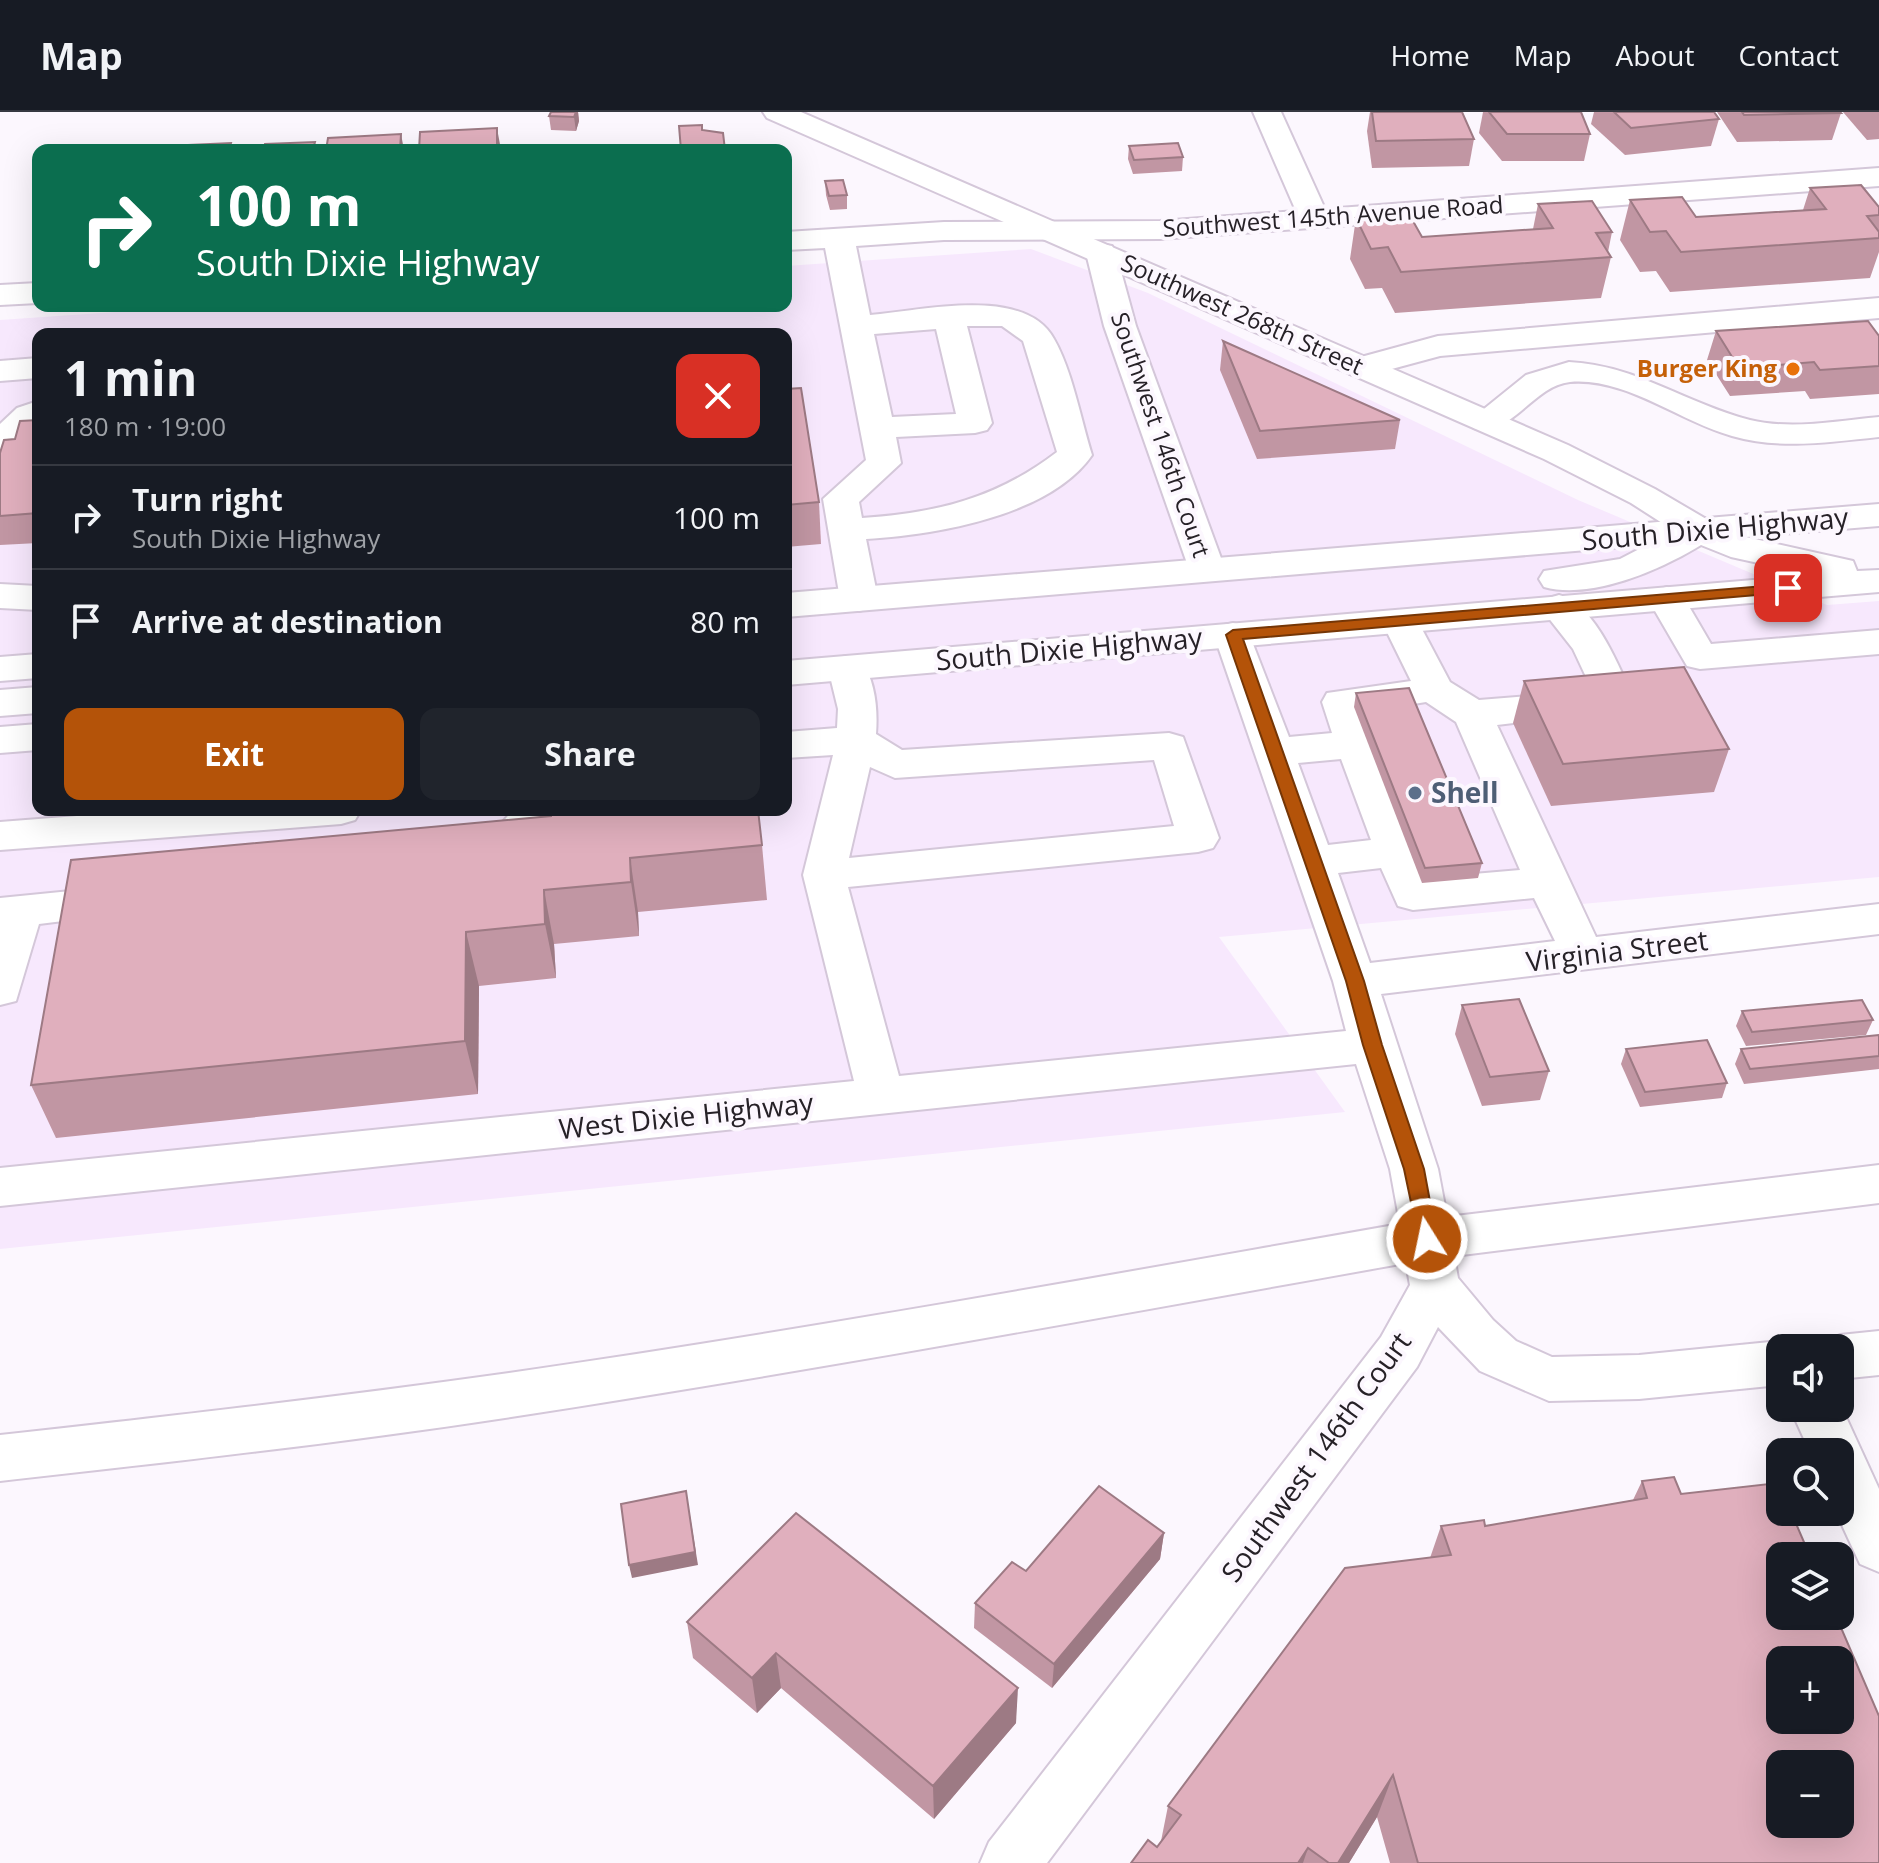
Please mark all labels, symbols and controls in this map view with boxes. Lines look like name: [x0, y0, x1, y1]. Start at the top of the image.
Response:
text: Map: [40, 29, 123, 81]
text: Home: [1391, 36, 1470, 74]
text: Map: [1514, 36, 1572, 74]
text: About: [1616, 36, 1694, 74]
text: Contact: [1738, 36, 1839, 74]
text: 100 m: [196, 166, 362, 242]
icon: right: [64, 176, 168, 280]
street label: Southwest 145th Avenue Road: [1161, 187, 1504, 244]
text: South Dixie Highway: [196, 238, 540, 287]
street label: Southwest 268th Street: [1116, 245, 1369, 382]
street label: Southwest 146th Court: [1104, 308, 1219, 561]
text: 1 min: [64, 345, 197, 410]
place label: Burger King: [1637, 351, 1777, 384]
button: close: [676, 354, 760, 438]
marker: Burger King: [1784, 360, 1802, 378]
text: 180 m · 19:00: [64, 408, 226, 444]
text: Turn right: [132, 479, 283, 520]
icon: right: [64, 495, 108, 539]
text: 100 m: [673, 497, 760, 538]
street label: South Dixie Highway: [1580, 497, 1851, 559]
text: South Dixie Highway: [132, 520, 380, 556]
pin: [1754, 554, 1822, 622]
icon: arrive: [1766, 566, 1810, 610]
icon: arrive: [64, 599, 108, 643]
text: Arrive at destination: [132, 601, 443, 642]
text: 80 m: [690, 601, 760, 642]
street label: South Dixie Highway: [934, 617, 1205, 679]
button: Exit: [64, 708, 404, 800]
button: Share: [420, 708, 760, 800]
place label: Shell: [1431, 773, 1498, 811]
marker: Shell: [1406, 784, 1424, 802]
street label: Virginia Street: [1524, 920, 1710, 980]
street label: West Dixie Highway: [557, 1083, 816, 1147]
position arrow: [1385, 1197, 1469, 1281]
street label: Southwest 146th Court: [1212, 1324, 1419, 1589]
map controls: [1766, 1334, 1854, 1838]
button: sound: [1766, 1334, 1854, 1422]
button: search: [1766, 1438, 1854, 1526]
button: layers: [1766, 1542, 1854, 1630]
button: +: [1766, 1646, 1854, 1734]
button: −: [1766, 1750, 1854, 1838]

